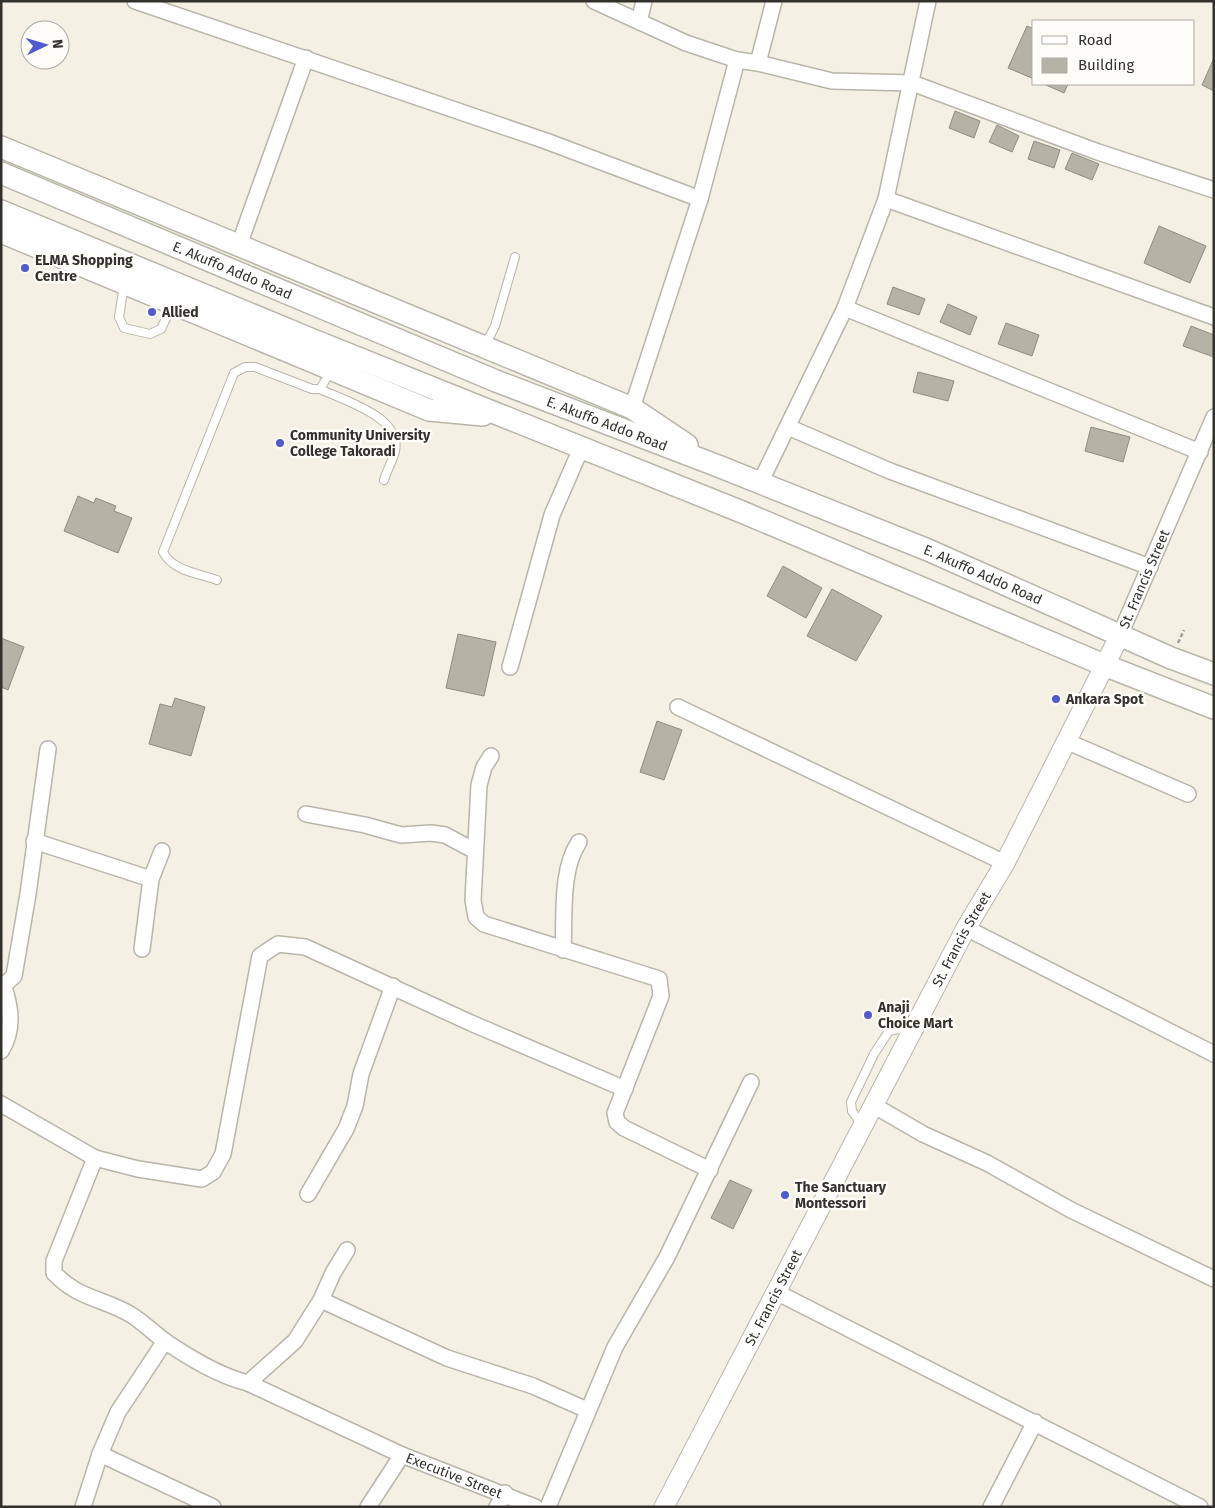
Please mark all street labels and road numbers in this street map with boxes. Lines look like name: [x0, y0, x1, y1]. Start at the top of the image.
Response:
street label: E. Akuffo Addo Road: [170, 238, 295, 303]
street label: E. Akuffo Addo Road: [544, 393, 670, 454]
street label: St. Francis Street: [1115, 526, 1173, 631]
street label: E. Akuffo Addo Road: [921, 541, 1045, 608]
street label: St. Francis Street: [928, 888, 995, 990]
street label: St. Francis Street: [741, 1246, 806, 1349]
street label: Executive Street: [404, 1449, 505, 1502]

